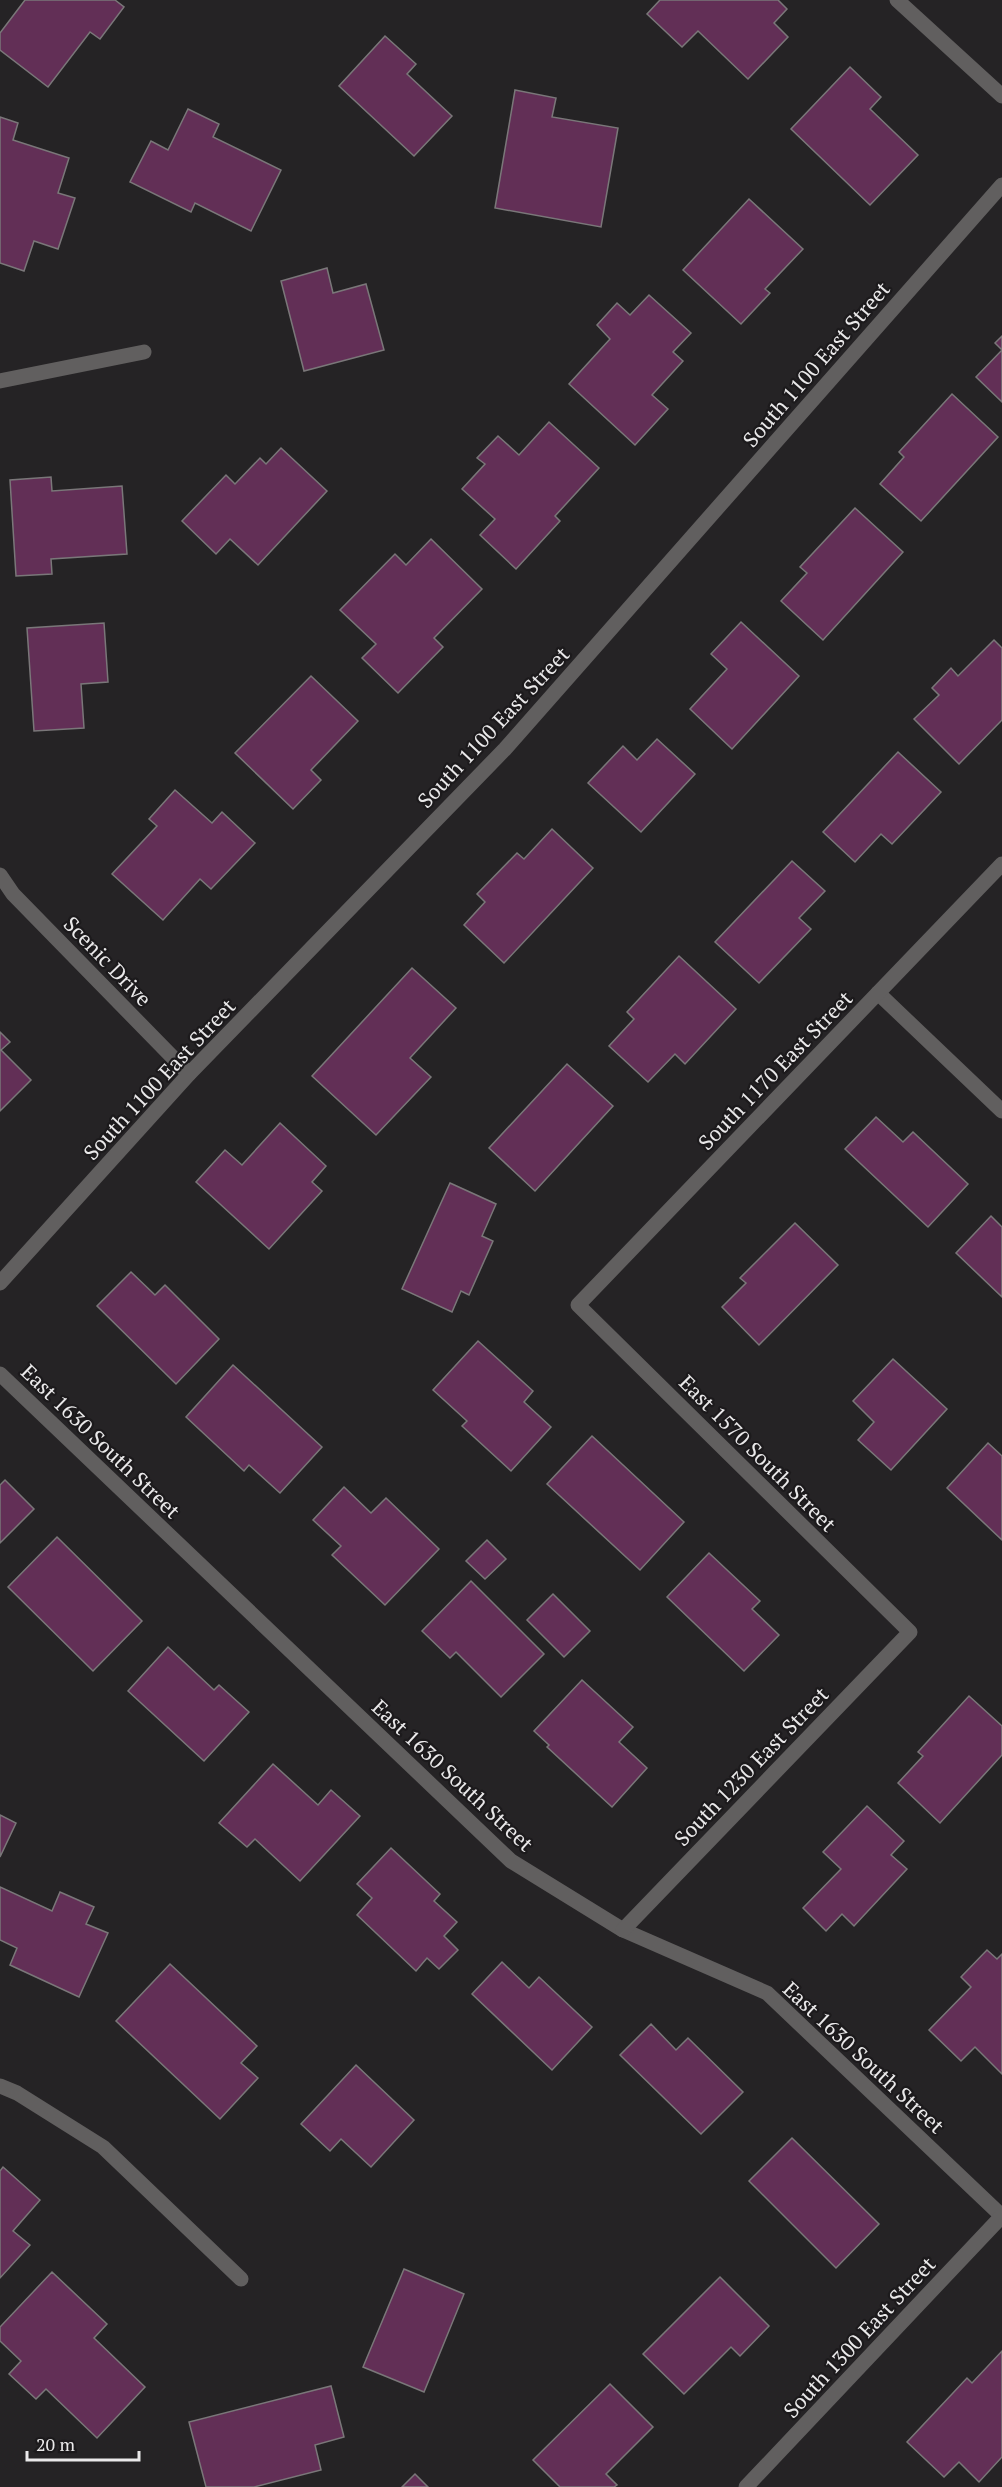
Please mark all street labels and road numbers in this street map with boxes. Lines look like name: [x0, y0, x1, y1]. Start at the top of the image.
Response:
street label: South 1100 East Street: [736, 275, 896, 453]
street label: South 1100 East Street: [411, 640, 575, 814]
street label: Scenic Drive: [58, 910, 158, 1012]
street label: South 1170 East Street: [692, 984, 858, 1156]
street label: South 1100 East Street: [77, 992, 241, 1166]
street label: East 1630 South Street: [15, 1358, 187, 1524]
street label: East 1570 South Street: [674, 1369, 843, 1538]
street label: South 1230 East Street: [668, 1680, 834, 1852]
street label: East 1630 South Street: [366, 1693, 540, 1857]
street label: East 1630 South Street: [777, 1975, 951, 2139]
street label: South 1300 East Street: [777, 2250, 941, 2424]

